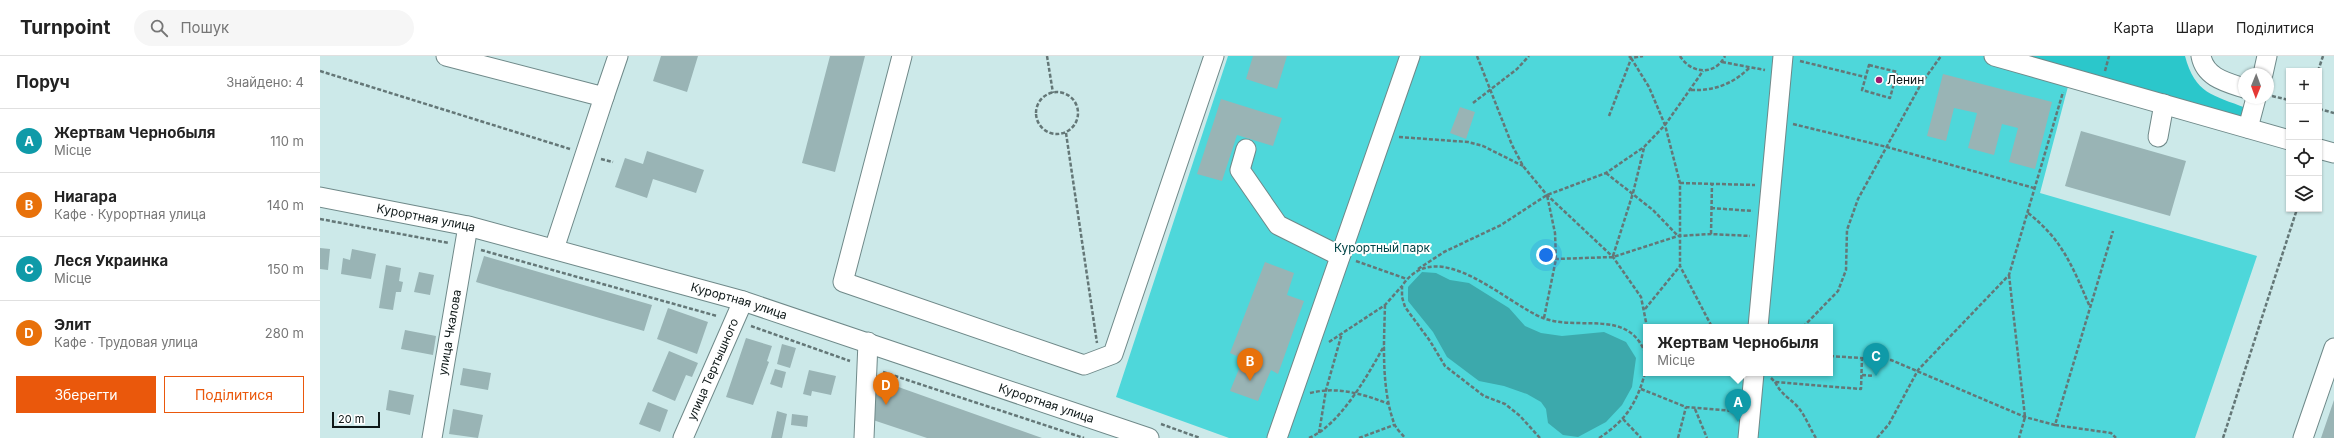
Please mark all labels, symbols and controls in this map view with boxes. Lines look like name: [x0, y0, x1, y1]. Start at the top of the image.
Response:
search box: [134, 10, 414, 46]
text: Turnpoint: [20, 16, 110, 39]
icon: search: [148, 17, 170, 39]
text: Пошук: [180, 18, 229, 37]
text: Карта: [2114, 19, 2154, 36]
text: Шари: [2176, 19, 2214, 36]
text: Поділитися: [2236, 19, 2314, 36]
north arrow: [2238, 68, 2274, 104]
map controls: [2286, 68, 2322, 212]
button: +: [2286, 68, 2322, 104]
text: Поруч: [16, 72, 70, 92]
place label: Ленин: [1887, 72, 1924, 87]
text: Знайдено: 4: [226, 74, 304, 90]
marker: Ленин: [1874, 75, 1884, 85]
button: −: [2286, 104, 2322, 140]
text: Жертвам Чернобыля: [54, 123, 215, 142]
text: A: [24, 133, 34, 149]
text: 110 m: [270, 133, 304, 149]
button: locate: [2286, 140, 2322, 176]
text: Місце: [54, 142, 92, 158]
button: layers: [2286, 176, 2322, 212]
text: Ниагара: [54, 187, 117, 206]
text: B: [25, 197, 33, 213]
text: 140 m: [267, 197, 304, 213]
street label: Курортная улица: [376, 200, 477, 235]
text: Кафе · Курортная улица: [54, 206, 206, 222]
park label: Курортный парк: [1334, 240, 1431, 255]
your location: [1536, 245, 1556, 265]
text: Леся Украинка: [54, 251, 168, 270]
text: C: [24, 261, 34, 277]
text: 150 m: [268, 261, 304, 277]
text: Місце: [54, 270, 92, 286]
street label: Курортная улица: [689, 279, 789, 322]
street label: улица Чкалова: [435, 288, 464, 376]
text: Элит: [54, 315, 91, 334]
street label: улица Тертышного: [684, 316, 742, 422]
popup: [1643, 324, 1833, 376]
text: D: [24, 325, 34, 341]
text: 280 m: [265, 325, 304, 341]
text: Жертвам Чернобыля: [1657, 333, 1819, 352]
text: Кафе · Трудовая улица: [54, 334, 198, 350]
pin: C: [1863, 343, 1889, 376]
pin: B: [1237, 348, 1263, 381]
text: Місце: [1657, 352, 1695, 368]
pin: D: [873, 372, 899, 405]
button: Зберегти: [16, 376, 156, 413]
button: Поділитися: [164, 376, 304, 413]
street label: Курортная улица: [997, 380, 1096, 426]
pin: A: [1725, 389, 1751, 422]
scale bar: [332, 410, 380, 429]
text: 20 m: [338, 412, 364, 426]

